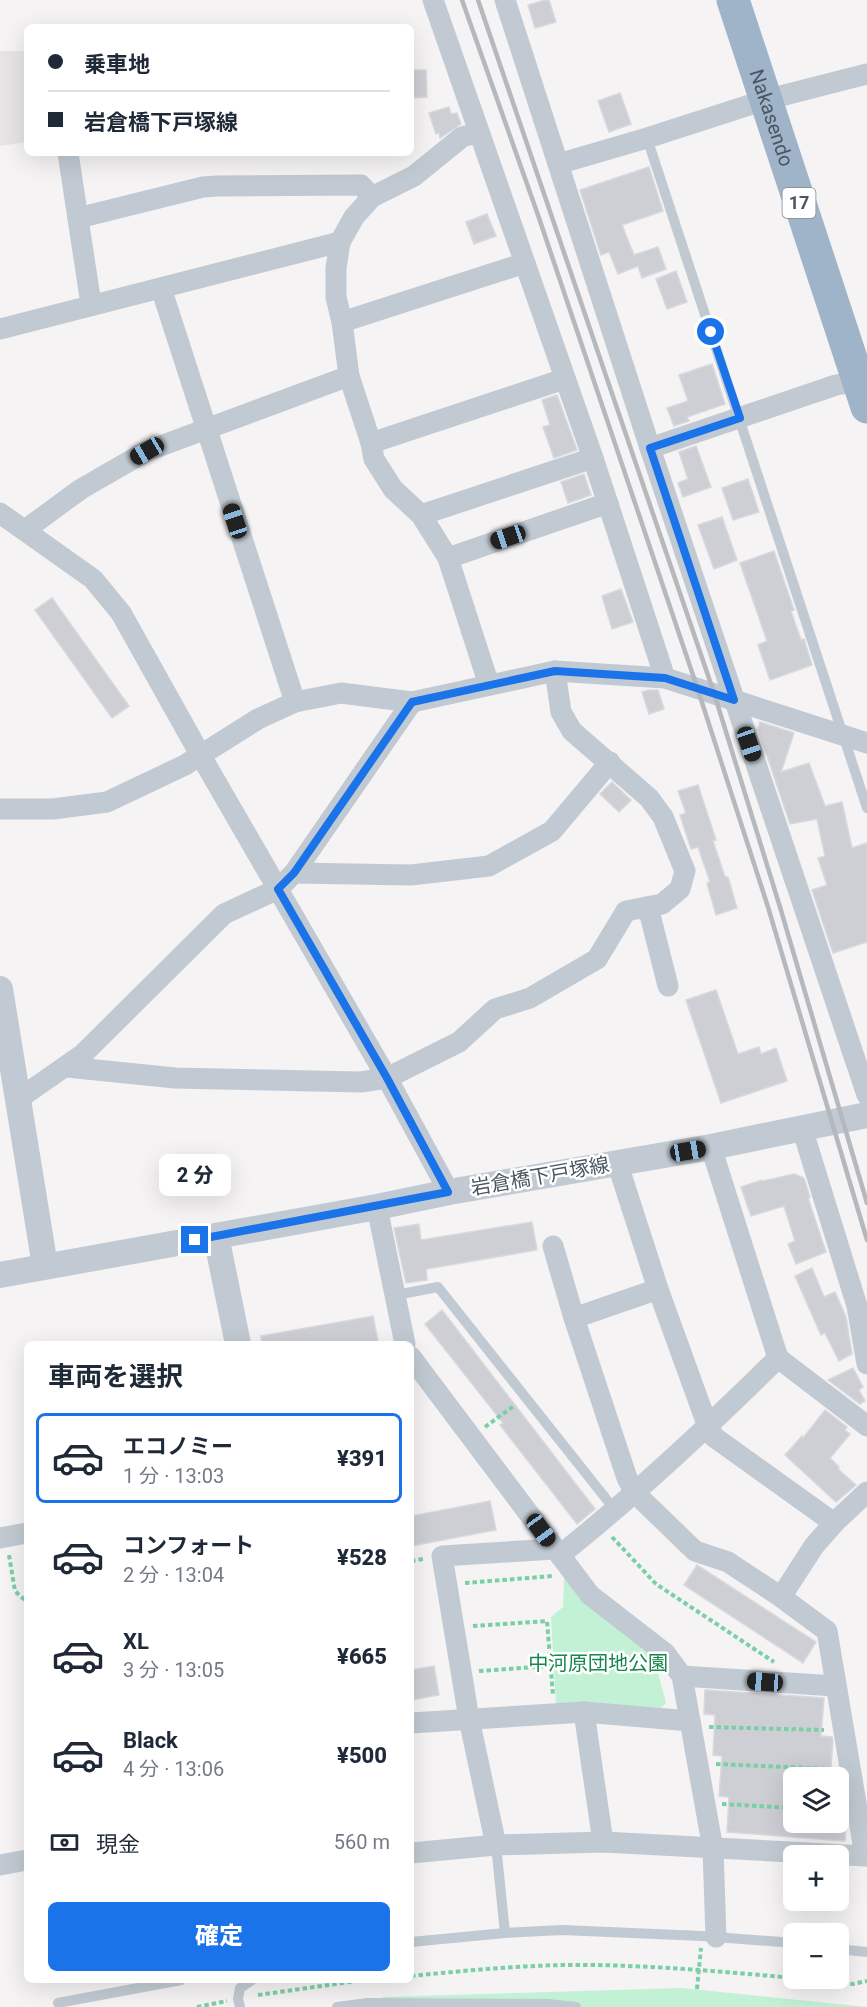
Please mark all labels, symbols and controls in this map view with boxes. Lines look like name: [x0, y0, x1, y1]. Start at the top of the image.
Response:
text: 乗車地: [84, 52, 150, 77]
street label: Nakasendo: [745, 66, 799, 169]
text: 岩倉橋下戸塚線: [84, 110, 238, 135]
road number: 17: [782, 188, 816, 218]
route start: [697, 318, 724, 345]
car: [127, 434, 167, 468]
car: [221, 501, 249, 541]
car: [488, 523, 528, 551]
car: [735, 724, 763, 764]
car: [669, 1139, 707, 1163]
street label: 岩倉橋下戸塚線: [469, 1152, 611, 1200]
callout: 2 分: [159, 1153, 231, 1195]
text: 2 分: [177, 1163, 213, 1187]
route end: [181, 1226, 208, 1253]
text: 車両を選択: [48, 1361, 183, 1393]
icon: car: [51, 1431, 105, 1485]
text: エコノミー: [123, 1434, 233, 1459]
text: ¥391: [337, 1446, 387, 1471]
text: 1 分 · 13:03: [123, 1464, 224, 1488]
car: [523, 1510, 559, 1550]
icon: car: [51, 1530, 105, 1584]
text: コンフォート: [123, 1533, 254, 1558]
text: ¥528: [337, 1545, 387, 1570]
text: 2 分 · 13:04: [123, 1563, 224, 1587]
icon: car: [51, 1629, 105, 1683]
text: XL: [123, 1629, 149, 1654]
text: ¥665: [337, 1644, 387, 1669]
park label: 中河原団地公園: [528, 1651, 668, 1675]
text: 3 分 · 13:05: [123, 1658, 224, 1682]
car: [746, 1672, 784, 1692]
icon: car: [51, 1728, 105, 1782]
text: Black: [123, 1728, 178, 1753]
text: ¥500: [337, 1743, 387, 1768]
text: 4 分 · 13:06: [123, 1757, 224, 1781]
map controls: [783, 1767, 849, 1989]
button: layers: [783, 1767, 849, 1833]
icon: cash: [48, 1826, 81, 1859]
text: 560 m: [334, 1830, 390, 1854]
text: 現金: [96, 1832, 140, 1857]
button: +: [783, 1845, 849, 1911]
button: 確定: [48, 1902, 390, 1971]
button: −: [783, 1923, 849, 1989]

